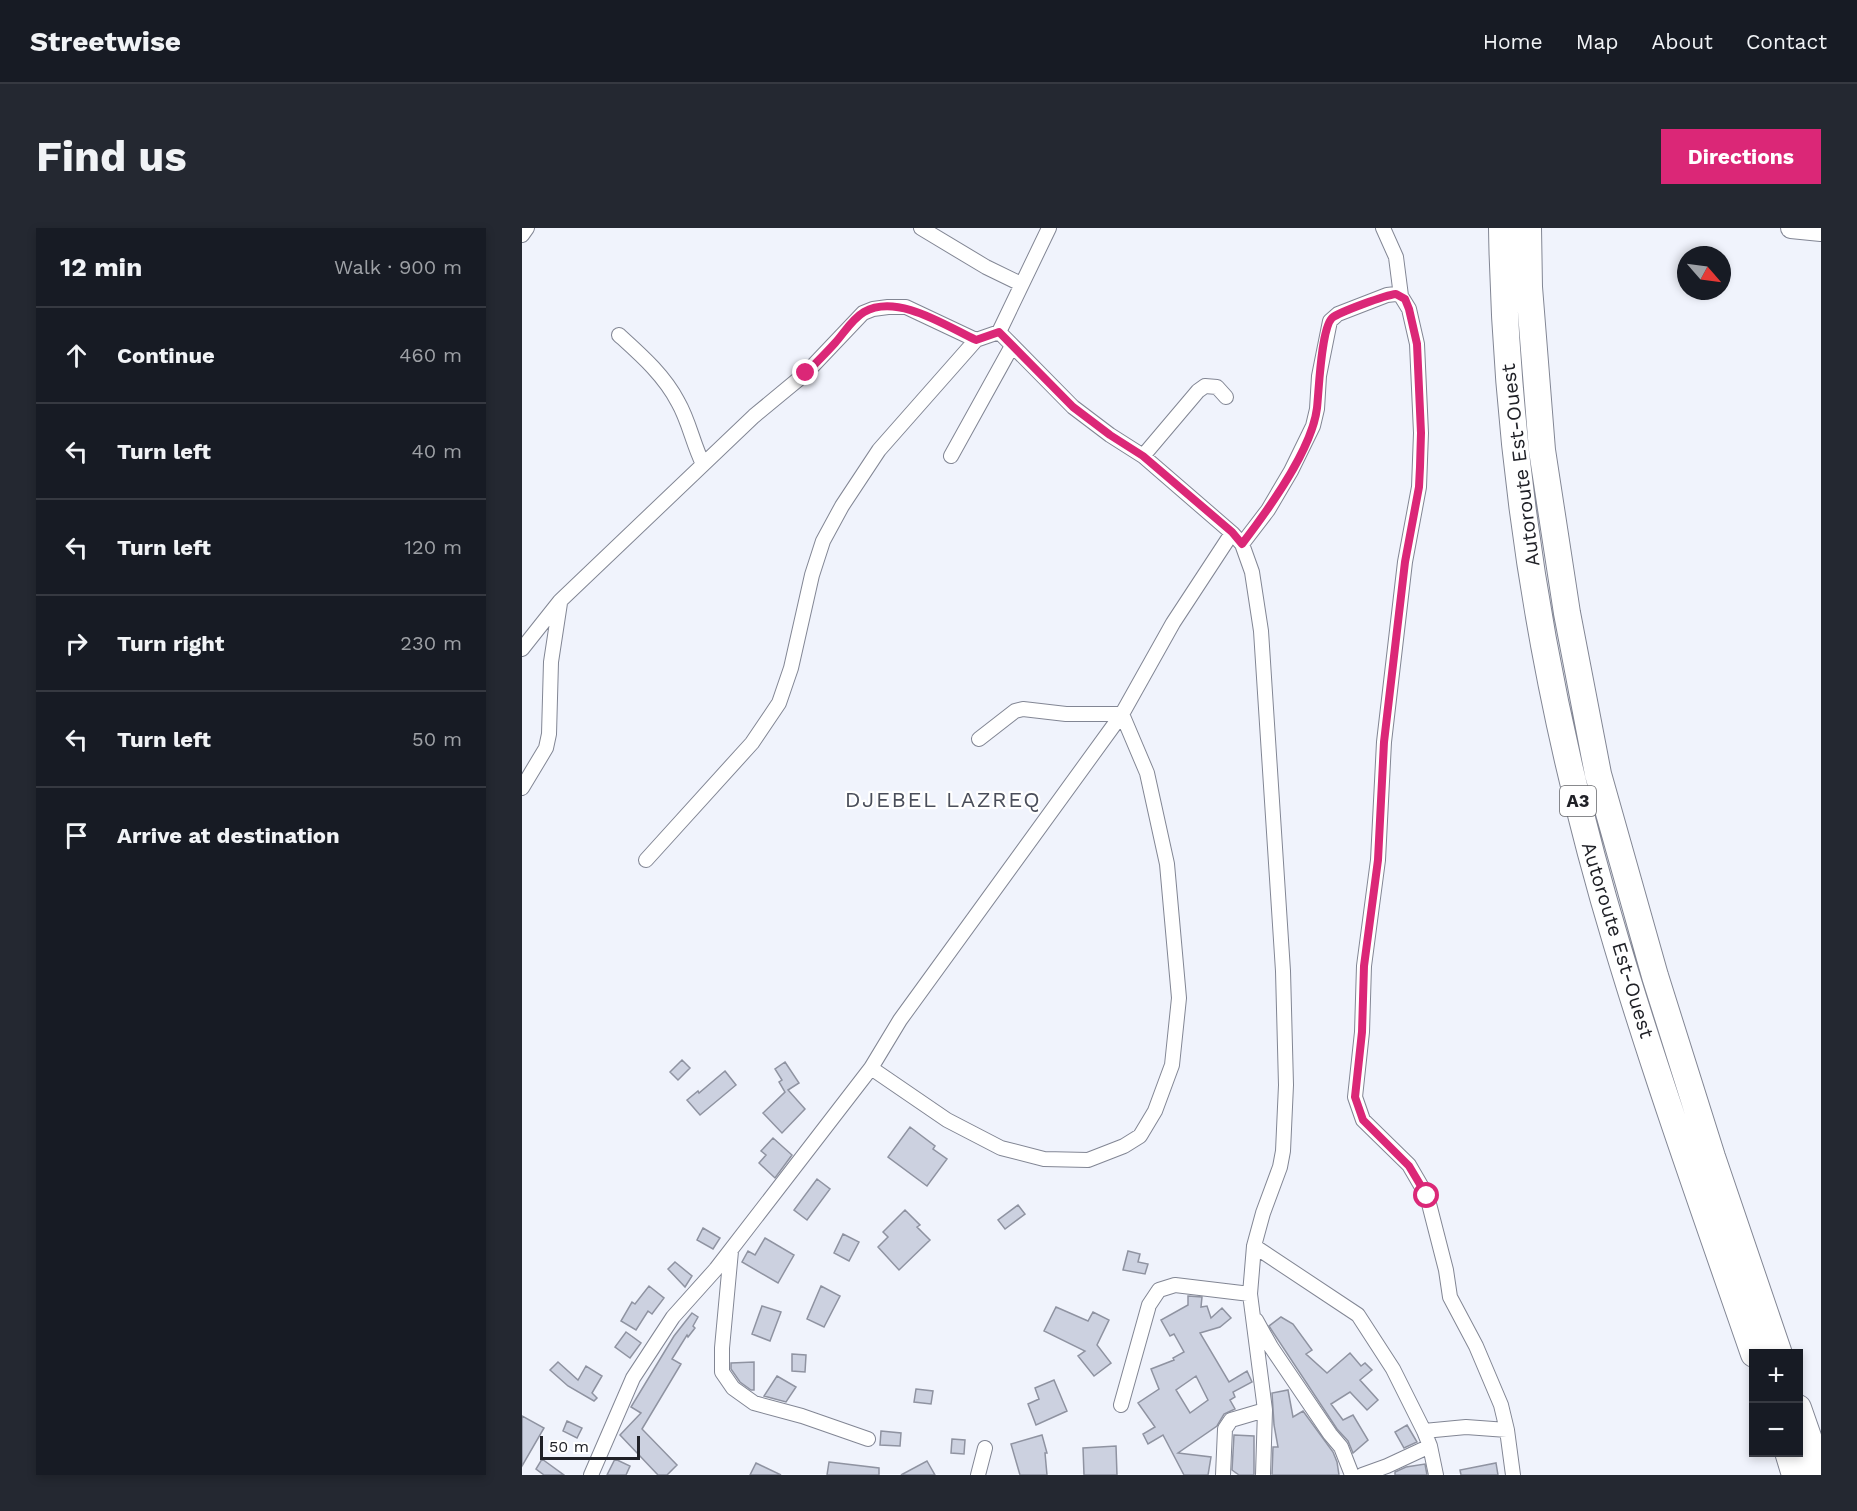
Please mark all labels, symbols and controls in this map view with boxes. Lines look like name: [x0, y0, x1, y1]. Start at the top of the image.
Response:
text: Streetwise: [30, 25, 181, 58]
text: Home: [1483, 29, 1543, 54]
text: Map: [1576, 29, 1619, 54]
text: About: [1652, 29, 1713, 54]
text: Contact: [1746, 29, 1827, 54]
button: Directions: [1661, 129, 1821, 184]
text: Find us: [36, 132, 187, 181]
north arrow: [1677, 246, 1731, 300]
text: 12 min: [60, 252, 142, 282]
text: Walk · 900 m: [334, 255, 462, 279]
icon: ahead: [60, 339, 93, 372]
text: Continue: [117, 343, 215, 368]
text: 460 m: [399, 343, 462, 367]
route end: [792, 359, 818, 385]
street label: Autoroute Est-Ouest: [1496, 362, 1544, 568]
icon: left: [60, 435, 93, 468]
text: Turn left: [117, 439, 211, 464]
text: 40 m: [411, 439, 462, 463]
icon: left: [60, 531, 93, 564]
text: Turn left: [117, 535, 211, 560]
text: 120 m: [404, 535, 462, 559]
icon: right: [60, 627, 93, 660]
text: Turn right: [117, 631, 224, 656]
text: 230 m: [400, 631, 462, 655]
icon: left: [60, 723, 93, 756]
text: Turn left: [117, 727, 211, 752]
text: 50 m: [412, 727, 462, 751]
road number: A3: [1560, 786, 1596, 816]
district label: DJEBEL LAZREQ: [845, 787, 1041, 812]
icon: arrive: [60, 819, 93, 852]
text: Arrive at destination: [117, 823, 340, 848]
street label: Autoroute Est-Ouest: [1577, 839, 1659, 1042]
route start: [1413, 1182, 1439, 1208]
map controls: [1749, 1349, 1803, 1457]
button: +: [1749, 1349, 1803, 1403]
button: −: [1749, 1403, 1803, 1457]
scale bar: [540, 1433, 640, 1460]
text: 50 m: [549, 1437, 589, 1456]

